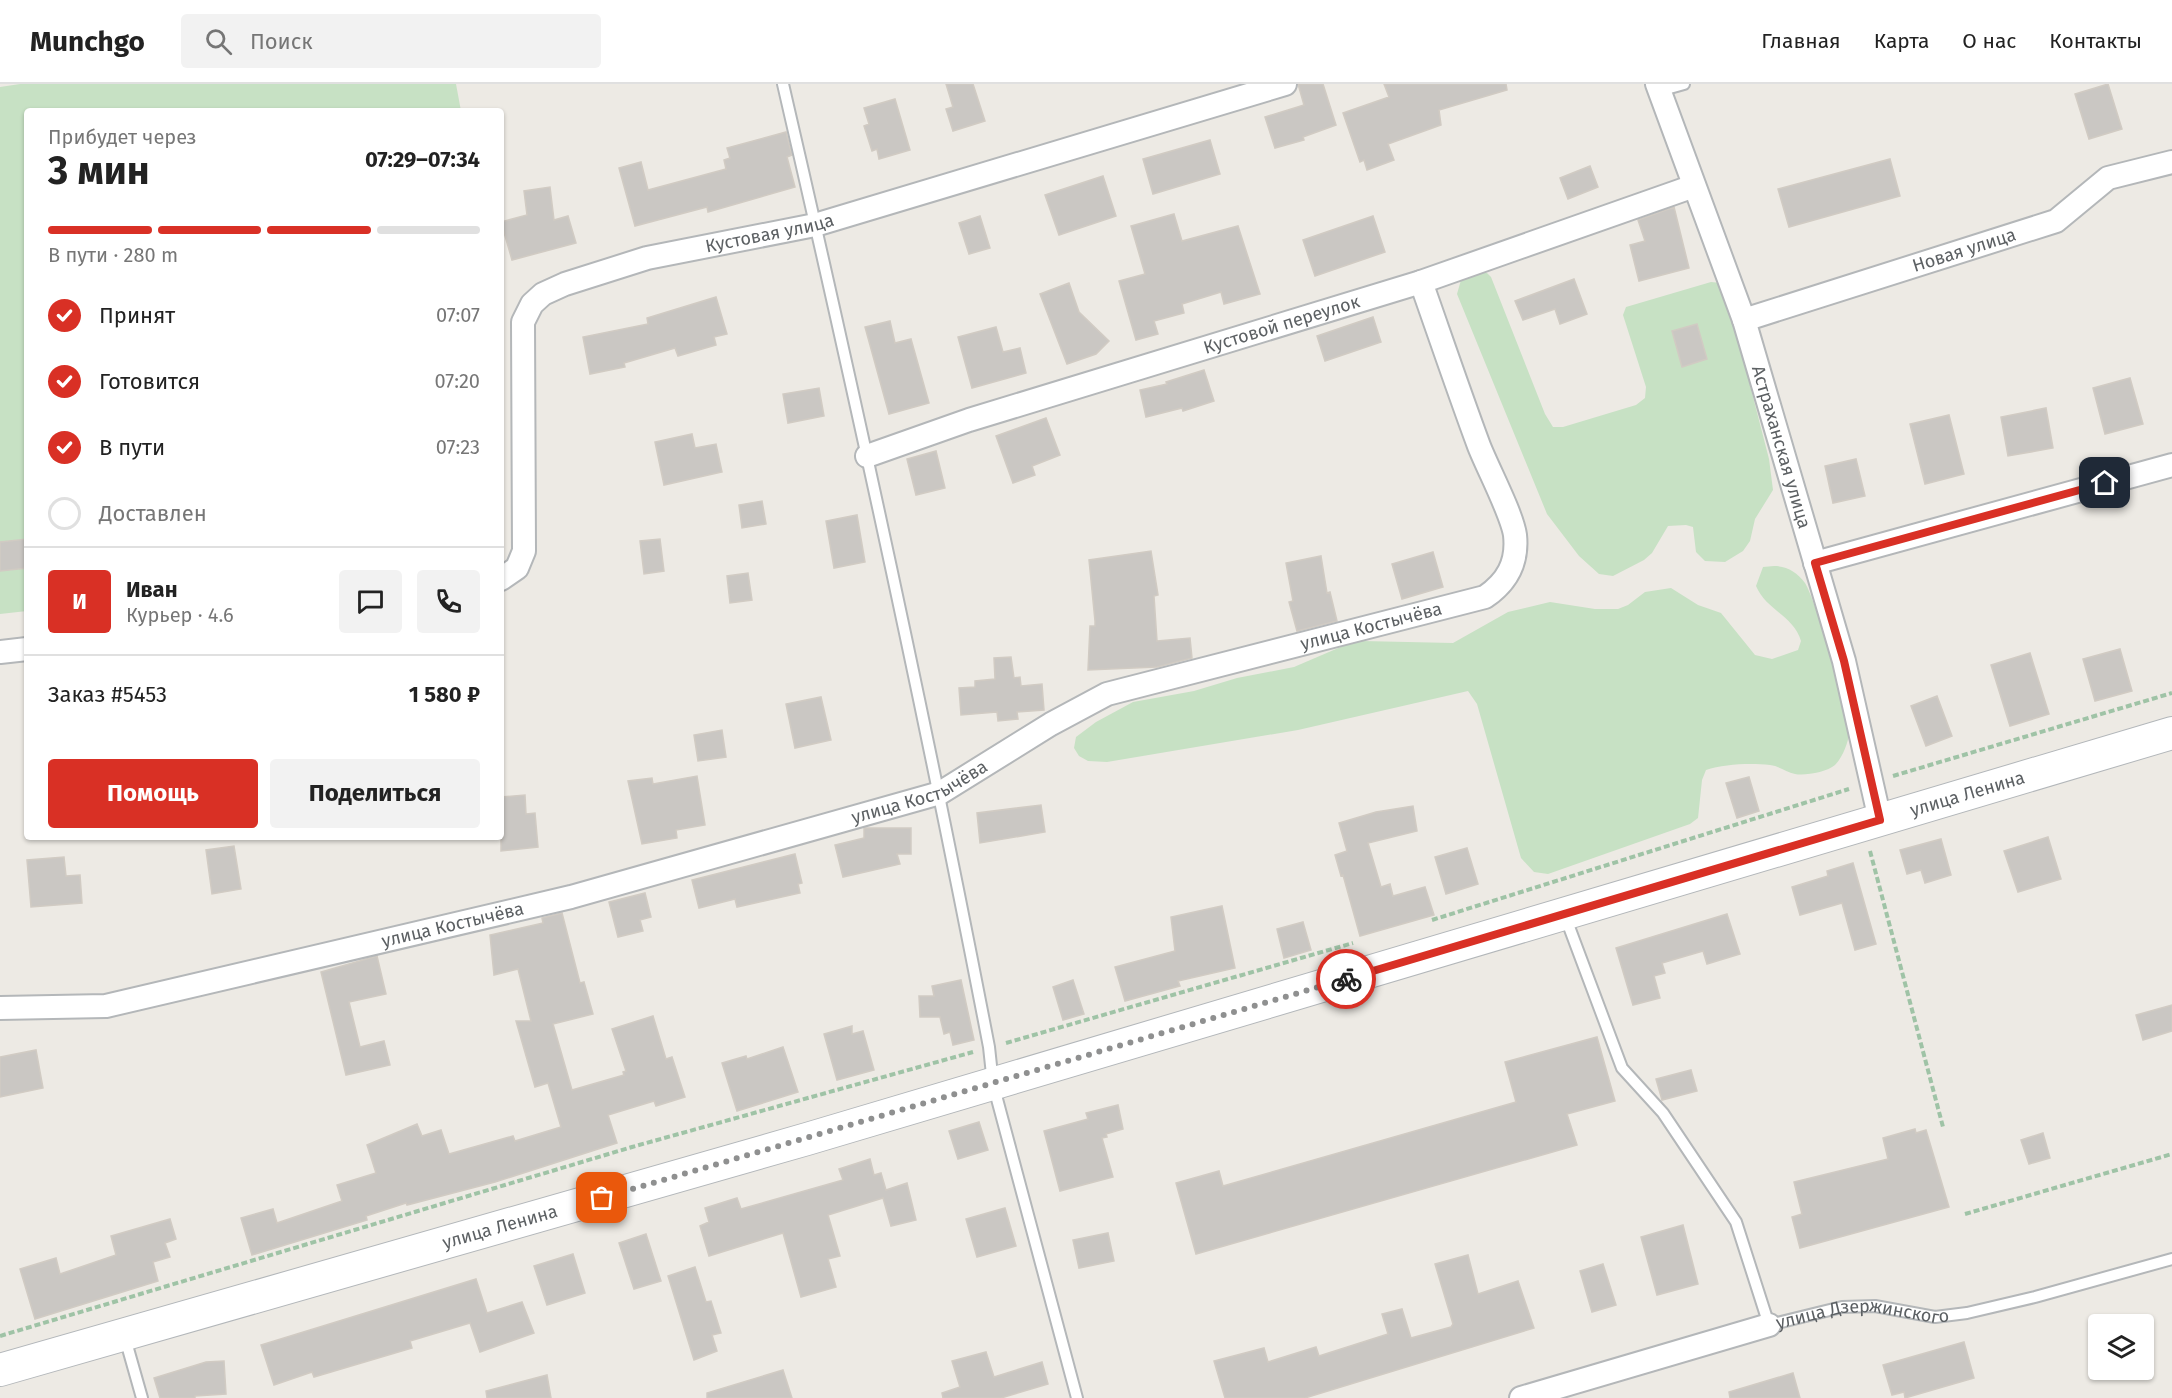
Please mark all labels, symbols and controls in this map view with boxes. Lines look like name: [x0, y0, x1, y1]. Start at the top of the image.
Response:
search box: [181, 14, 601, 68]
text: Munchgo: [30, 25, 145, 58]
icon: search: [202, 25, 235, 58]
text: Поиск: [250, 28, 313, 55]
text: Главная: [1761, 28, 1841, 54]
text: Карта: [1874, 28, 1929, 54]
text: О нас: [1962, 28, 2016, 54]
text: Контакты: [2049, 28, 2142, 54]
text: Прибудет через: [48, 125, 197, 149]
text: 07:29–07:34: [365, 146, 480, 173]
text: 3 мин: [48, 148, 150, 194]
street label: Кустовая улица: [703, 209, 837, 257]
street label: Новая улица: [1910, 223, 2019, 277]
text: В пути · 280 m: [48, 243, 178, 267]
street label: Кустовой переулок: [1201, 290, 1363, 359]
icon: check: [48, 299, 81, 332]
text: Принят: [99, 302, 175, 329]
text: 07:07: [436, 303, 480, 327]
street label: Астраханская улица: [1747, 363, 1816, 531]
icon: check: [48, 365, 81, 398]
text: Готовится: [99, 368, 200, 395]
text: 07:20: [435, 369, 480, 393]
icon: check: [48, 431, 81, 464]
text: В пути: [99, 434, 165, 461]
text: 07:23: [436, 435, 480, 459]
pin: [2079, 457, 2130, 508]
icon: home: [2088, 466, 2121, 499]
text: Доставлен: [99, 500, 207, 527]
button: chat: [339, 570, 402, 633]
button: phone: [417, 570, 480, 633]
text: Иван: [126, 576, 178, 603]
text: И: [72, 588, 87, 615]
street label: улица Костычёва: [1298, 597, 1444, 655]
text: Курьер · 4.6: [126, 603, 234, 627]
text: Заказ #5453: [48, 681, 167, 708]
text: 1 580 ₽: [409, 681, 480, 708]
street label: улица Костычёва: [849, 755, 991, 828]
button: Помощь: [48, 759, 258, 828]
button: Поделиться: [270, 759, 480, 828]
street label: улица Ленина: [1907, 766, 2027, 821]
street label: улица Костычёва: [379, 897, 526, 952]
courier: [1316, 949, 1376, 1009]
icon: bike: [1330, 963, 1363, 996]
pin: [576, 1172, 627, 1223]
icon: bag: [585, 1181, 618, 1214]
street label: улица Ленина: [440, 1200, 560, 1254]
street label: улица Дзержинского: [1774, 1294, 1950, 1334]
map controls: [2088, 1314, 2154, 1380]
button: layers: [2088, 1314, 2154, 1380]

